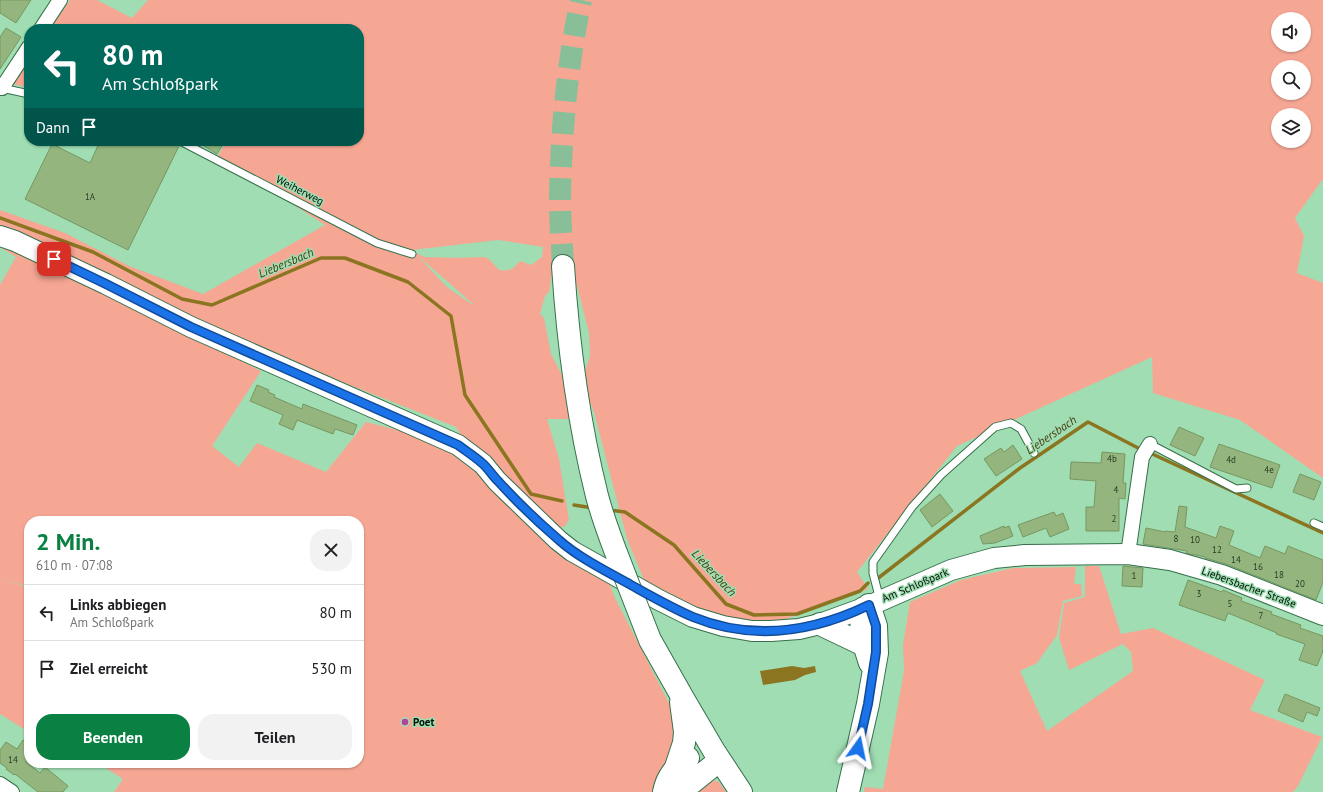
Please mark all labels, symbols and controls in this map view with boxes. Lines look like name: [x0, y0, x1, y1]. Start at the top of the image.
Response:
map controls: [1271, 12, 1311, 148]
button: sound: [1271, 12, 1311, 52]
text: 80 m: [102, 36, 163, 73]
icon: left: [36, 40, 88, 92]
button: search: [1271, 60, 1311, 100]
text: Am Schloßpark: [102, 72, 218, 95]
button: layers: [1271, 108, 1311, 148]
icon: arrive: [78, 116, 100, 138]
text: Dann: [36, 118, 70, 137]
street label: Weiherweg: [274, 172, 326, 208]
house number: 1A: [85, 191, 96, 202]
pin: [37, 242, 71, 276]
water label: Liebersbach: [256, 244, 316, 281]
icon: arrive: [43, 248, 65, 270]
water label: Liebersbach: [1022, 412, 1079, 457]
house number: 4b: [1107, 453, 1117, 464]
house number: 4d: [1226, 454, 1236, 465]
house number: 4e: [1264, 464, 1274, 475]
house number: 4: [1114, 484, 1119, 495]
house number: 2: [1112, 513, 1117, 524]
text: 2 Min.: [36, 526, 100, 557]
button: close: [310, 529, 352, 571]
house number: 8: [1174, 533, 1179, 544]
house number: 10: [1190, 534, 1200, 545]
house number: 12: [1212, 544, 1222, 555]
water label: Liebersbach: [689, 546, 740, 599]
house number: 14: [1231, 554, 1241, 565]
text: 610 m · 07:08: [36, 557, 113, 574]
house number: 16: [1253, 561, 1263, 572]
street label: Liebersbacher Straße: [1200, 563, 1299, 611]
street label: Am Schloßpark: [880, 564, 951, 605]
house number: 18: [1274, 569, 1284, 580]
house number: 1: [1132, 570, 1137, 581]
house number: 20: [1295, 578, 1305, 589]
house number: 3: [1197, 588, 1202, 599]
text: Links abbiegen: [70, 595, 166, 614]
house number: 5: [1228, 598, 1233, 609]
icon: left: [36, 602, 58, 624]
text: 80 m: [319, 603, 352, 622]
house number: 7: [1259, 610, 1264, 621]
text: Am Schloßpark: [70, 614, 154, 631]
icon: arrive: [36, 658, 58, 680]
text: Ziel erreicht: [70, 659, 148, 678]
text: 530 m: [311, 659, 352, 678]
button: Beenden: [36, 714, 190, 760]
button: Teilen: [198, 714, 352, 760]
place label: Poet: [413, 715, 434, 729]
marker: Poet: [400, 717, 410, 727]
position arrow: [837, 727, 879, 769]
house number: 14: [8, 754, 18, 765]

